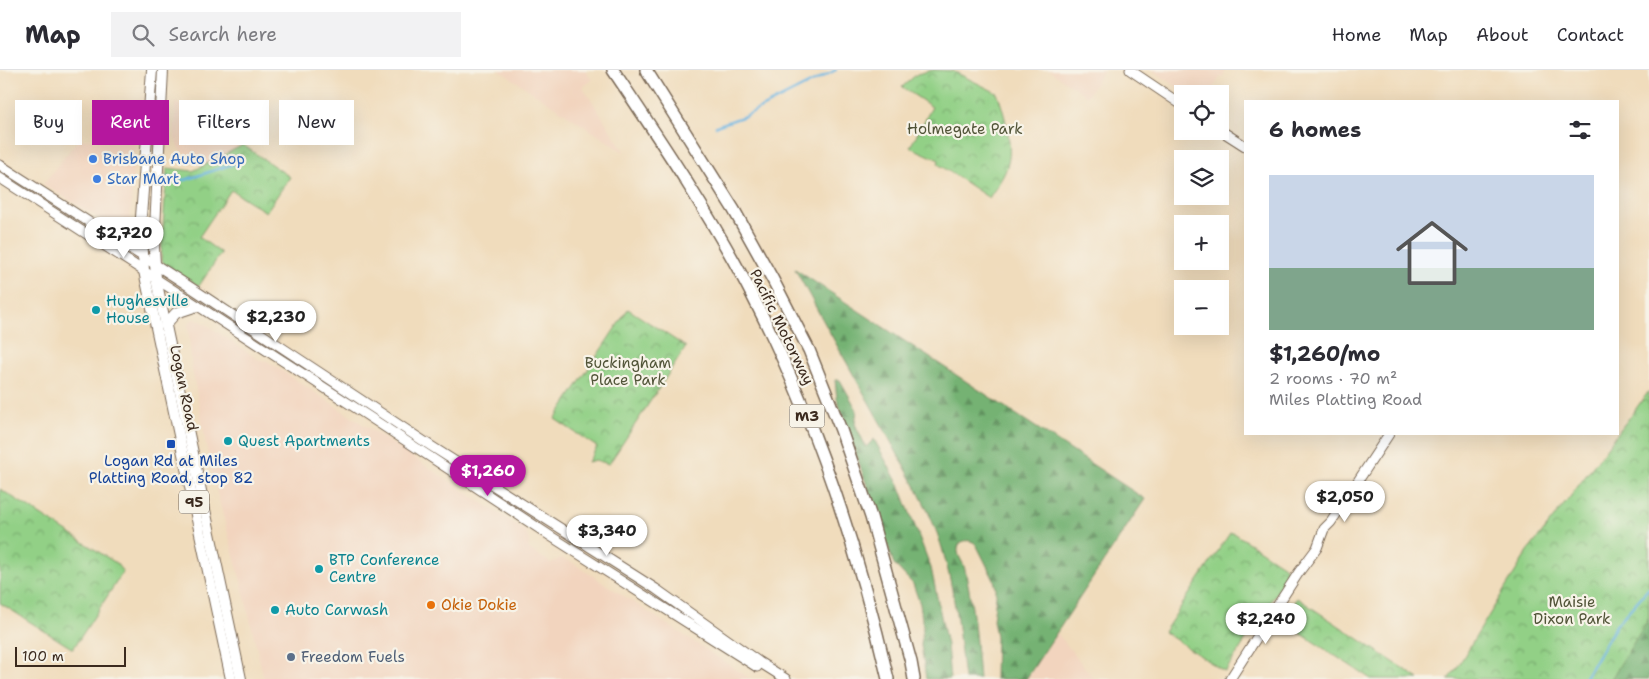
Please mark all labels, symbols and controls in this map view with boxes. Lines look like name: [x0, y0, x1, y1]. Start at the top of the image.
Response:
search box: [111, 12, 461, 57]
text: Map: [25, 19, 81, 51]
icon: search: [129, 21, 157, 49]
text: Search here: [169, 22, 277, 47]
text: Home: [1332, 23, 1381, 47]
text: Map: [1409, 23, 1448, 47]
text: About: [1476, 23, 1529, 47]
text: Contact: [1557, 23, 1624, 47]
map controls: [1174, 85, 1229, 335]
button: locate: [1174, 85, 1229, 140]
chip: Buy: [15, 100, 82, 145]
chip: Rent: [92, 100, 169, 145]
chip: Filters: [179, 100, 269, 145]
chip: New: [279, 100, 354, 145]
text: 6 homes: [1269, 116, 1361, 144]
icon: filters: [1566, 116, 1594, 144]
park label: Holmegate Park: [907, 119, 1023, 139]
place label: Brisbane Auto Shop: [103, 149, 245, 169]
button: layers: [1174, 150, 1229, 205]
marker: Brisbane Auto Shop: [87, 153, 99, 165]
place label: Star Mart: [107, 169, 179, 189]
marker: Star Mart: [91, 173, 103, 185]
icon: home: [1387, 208, 1477, 298]
button: +: [1174, 215, 1229, 270]
pin: $2,720: [83, 216, 165, 259]
text: $2,720: [96, 222, 152, 243]
street label: Pacific Motorway: [745, 266, 819, 388]
button: −: [1174, 280, 1229, 335]
place label: Hughesville House: [106, 291, 189, 328]
pin: $2,230: [235, 300, 317, 343]
marker: Hughesville House: [90, 304, 102, 316]
text: $2,230: [246, 306, 306, 327]
text: $1,260/mo: [1269, 340, 1380, 368]
street label: Logan Road: [165, 343, 203, 433]
park label: Buckingham Place Park: [585, 353, 671, 390]
text: 2 rooms · 70 m²: [1269, 368, 1397, 389]
text: Miles Platting Road: [1269, 389, 1422, 410]
road number: M3: [790, 404, 824, 428]
place label: Quest Apartments: [238, 431, 370, 451]
marker: Quest Apartments: [222, 435, 234, 447]
marker: Logan Rd at Miles Platting Road, stop 82: [165, 438, 177, 450]
place label: Logan Rd at Miles Platting Road, stop 82: [89, 451, 253, 488]
pin: $1,260: [447, 454, 529, 497]
text: $1,260: [461, 460, 515, 481]
pin: $2,050: [1304, 480, 1386, 523]
text: $2,050: [1316, 486, 1374, 507]
road number: 95: [179, 491, 209, 514]
pin: $3,340: [566, 514, 648, 557]
text: $3,340: [577, 520, 637, 541]
place label: BTP Conference Centre: [329, 550, 440, 587]
marker: BTP Conference Centre: [313, 563, 325, 575]
park label: Maisie Dixon Park: [1533, 592, 1611, 629]
place label: Okie Dokie: [441, 595, 517, 615]
marker: Okie Dokie: [425, 599, 437, 611]
place label: Auto Carwash: [285, 600, 388, 620]
pin: $2,240: [1225, 602, 1307, 645]
marker: Auto Carwash: [269, 604, 281, 616]
text: $2,240: [1237, 608, 1295, 629]
scale bar: [15, 644, 126, 667]
text: 100 m: [22, 647, 64, 665]
place label: Freedom Fuels: [301, 647, 405, 667]
marker: Freedom Fuels: [285, 651, 297, 663]

